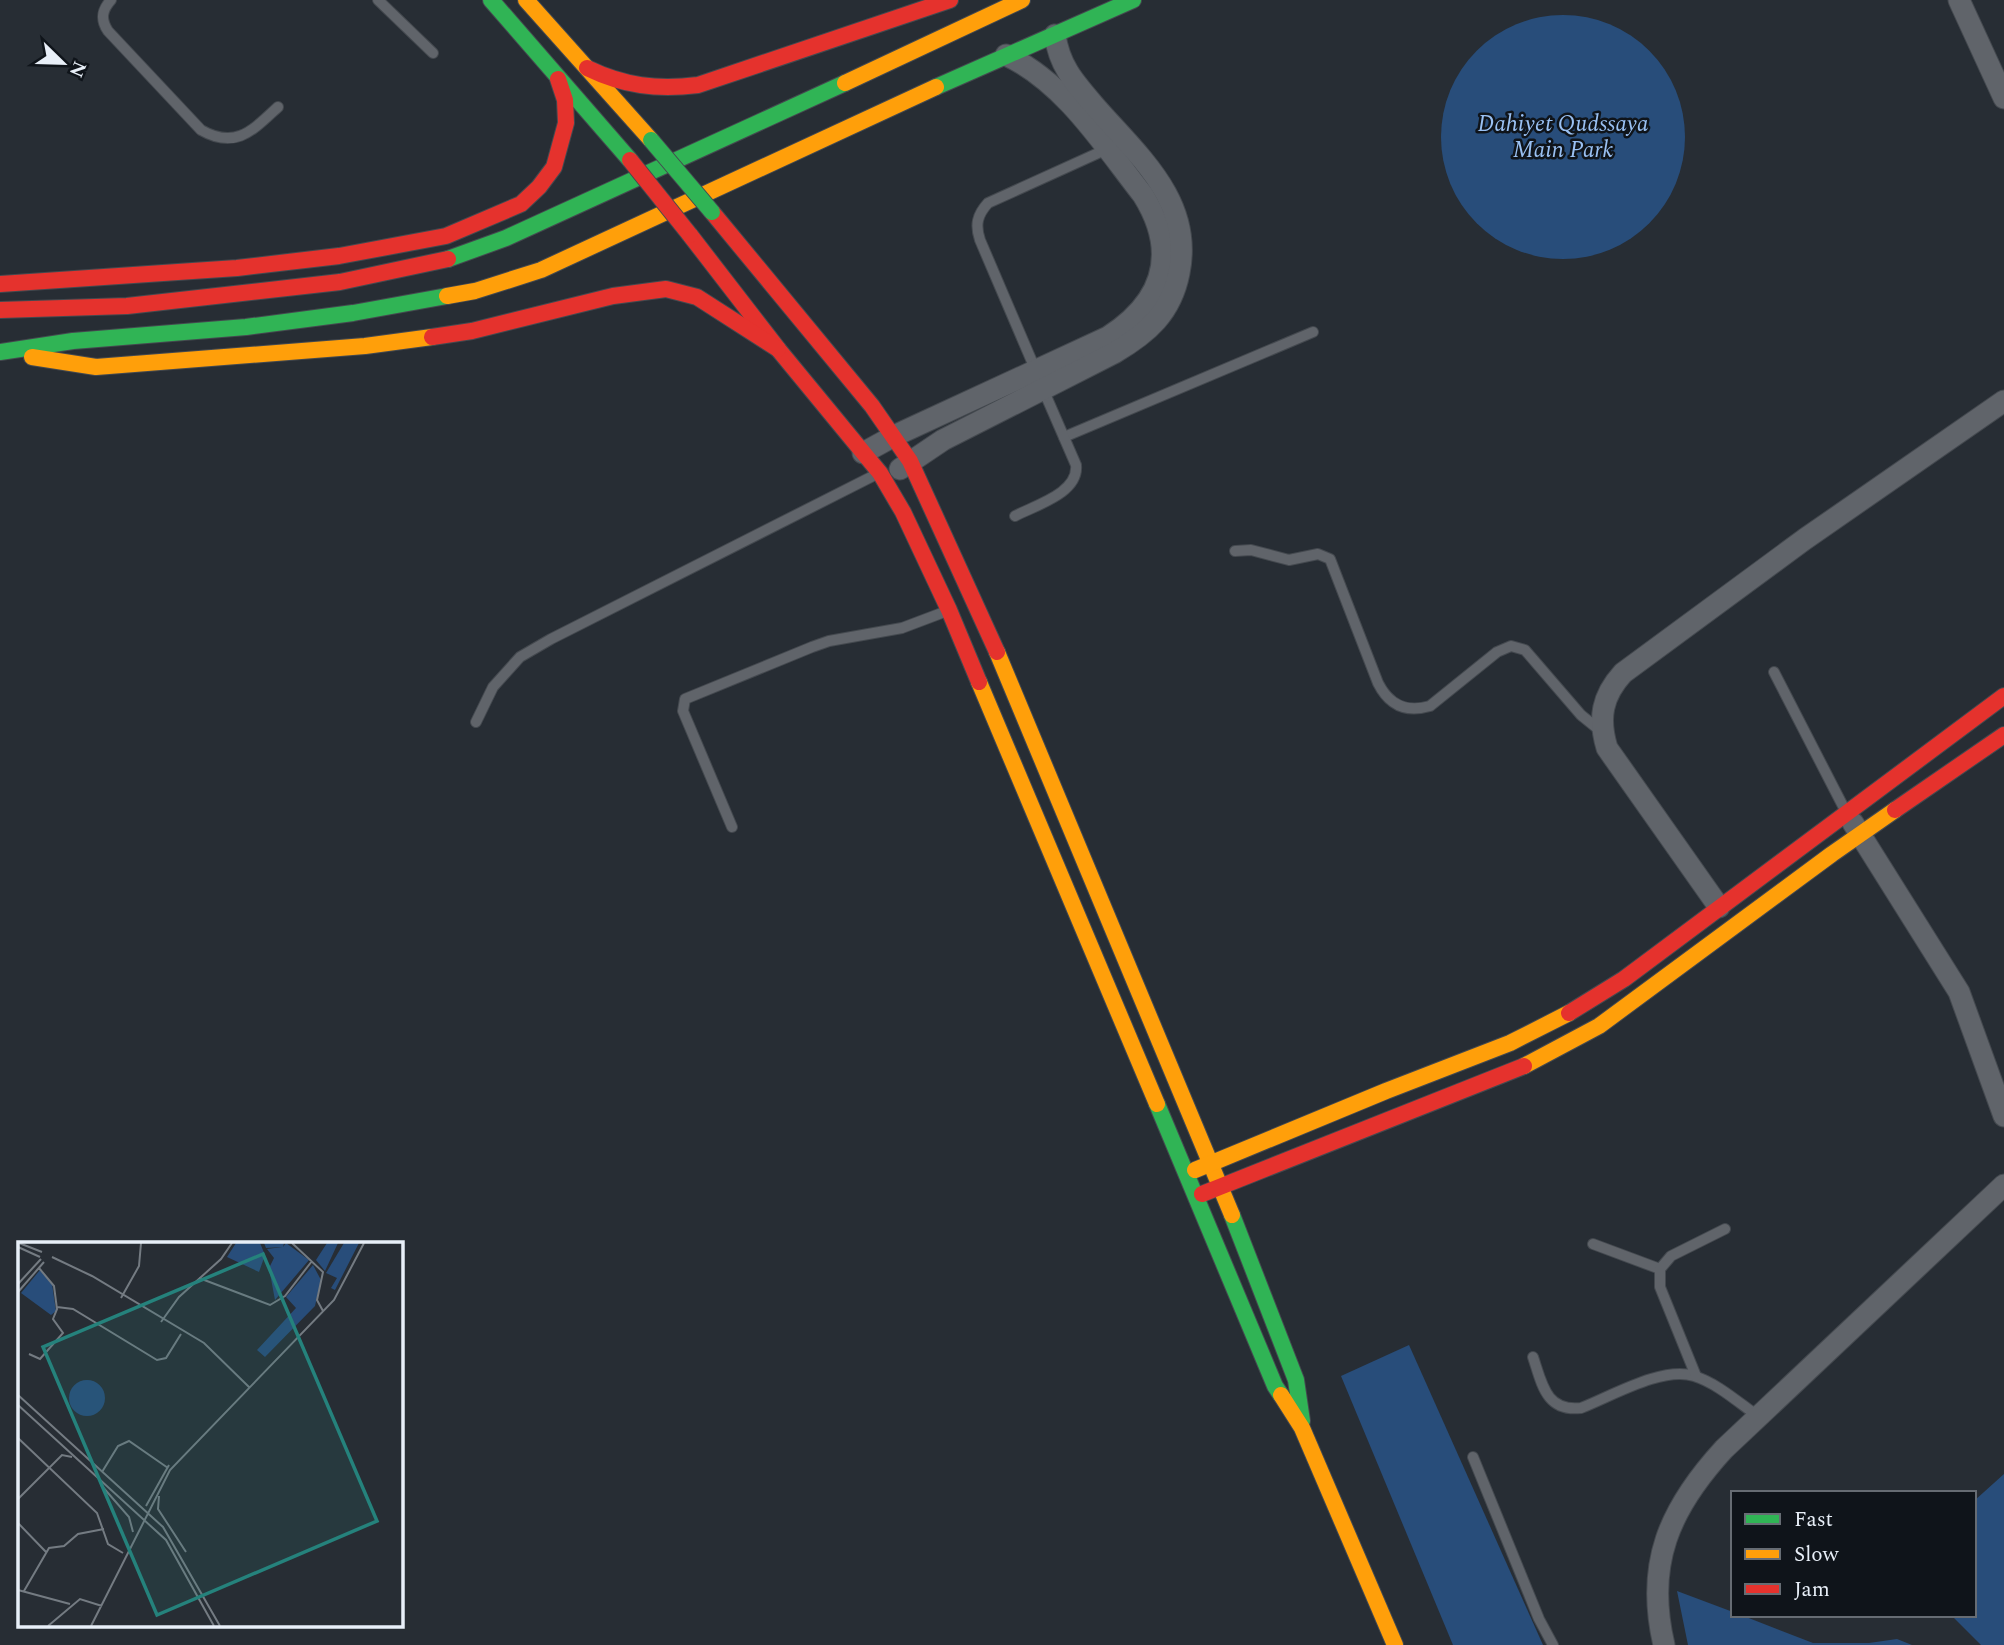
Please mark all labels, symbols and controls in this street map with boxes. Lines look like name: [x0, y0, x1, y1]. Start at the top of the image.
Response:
north arrow: [28, 28, 98, 98]
text: N: [61, 56, 94, 82]
park label: Dahiyet Qudssaya Main Park: [1477, 107, 1649, 168]
inset map: [18, 1242, 402, 1628]
legend: [1731, 1491, 1976, 1617]
text: Fast: [1794, 1504, 1833, 1536]
text: Slow: [1794, 1539, 1840, 1571]
text: Jam: [1794, 1574, 1830, 1606]

